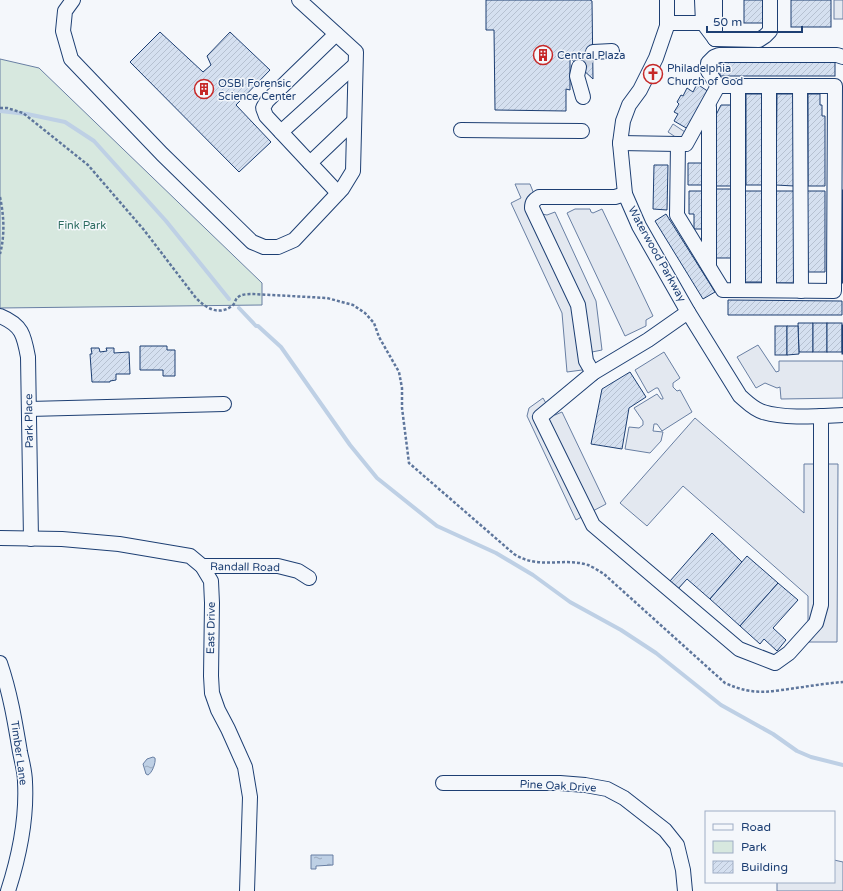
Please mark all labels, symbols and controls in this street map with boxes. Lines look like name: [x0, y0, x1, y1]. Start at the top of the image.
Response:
scale bar: [707, 8, 802, 34]
text: 50 m: [713, 15, 742, 29]
building icon: Central Plaza: [532, 44, 554, 66]
place label: Central Plaza: [557, 49, 625, 62]
place label: Philadelphia Church of God: [667, 62, 743, 88]
church icon: Philadelphia Church of God: [642, 63, 664, 85]
place label: OSBI Forensic Science Center: [218, 77, 297, 103]
building icon: OSBI Forensic Science Center: [193, 78, 215, 100]
street label: Waterwood Parkway: [625, 204, 689, 304]
park label: Fink Park: [58, 219, 106, 232]
street label: Park Place: [22, 394, 36, 448]
street label: Randall Road: [210, 560, 280, 574]
street label: East Drive: [204, 602, 218, 654]
street label: Timber Lane: [8, 720, 30, 786]
street label: Pine Oak Drive: [519, 777, 597, 795]
legend: [705, 811, 835, 883]
text: Road: [741, 820, 771, 834]
text: Park: [741, 840, 767, 854]
text: Building: [741, 860, 788, 874]

